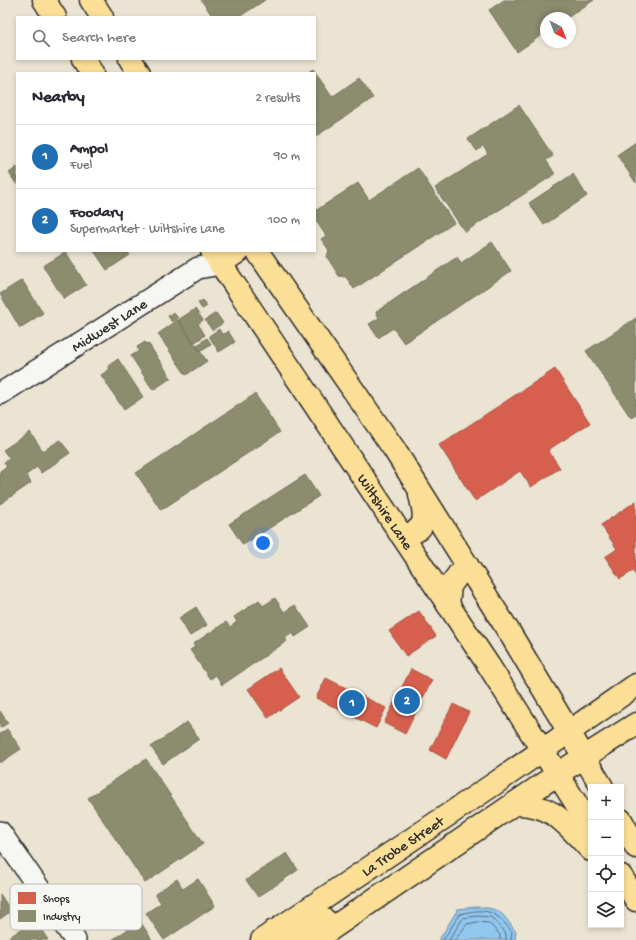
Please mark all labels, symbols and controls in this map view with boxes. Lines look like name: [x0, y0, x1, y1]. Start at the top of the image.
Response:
north arrow: [540, 12, 576, 48]
search box: [16, 16, 316, 60]
icon: search: [30, 27, 52, 49]
text: Search here: [62, 29, 136, 47]
text: Nearby: [32, 88, 85, 108]
text: 2 results: [255, 91, 300, 106]
text: Ampol: [70, 140, 108, 158]
text: 1: [42, 149, 48, 164]
text: 90 m: [274, 149, 300, 164]
text: Fuel: [70, 158, 92, 173]
text: Foodary: [70, 204, 123, 222]
text: 2: [42, 213, 48, 228]
text: 100 m: [268, 213, 300, 228]
text: Supermarket · Wiltshire Lane: [70, 222, 225, 237]
street label: Midwest Lane: [69, 296, 151, 357]
street label: Wiltshire Lane: [352, 471, 416, 554]
your location: [253, 533, 273, 553]
pin: 2: [394, 686, 420, 716]
pin: 1: [339, 688, 365, 718]
map controls: [588, 784, 624, 928]
button: +: [588, 784, 624, 820]
street label: La Trobe Street: [359, 812, 450, 881]
button: −: [588, 820, 624, 856]
button: locate: [588, 856, 624, 892]
legend: [10, 884, 142, 930]
button: layers: [588, 892, 624, 928]
text: Shops: [43, 894, 70, 906]
text: Industry: [43, 912, 81, 924]

